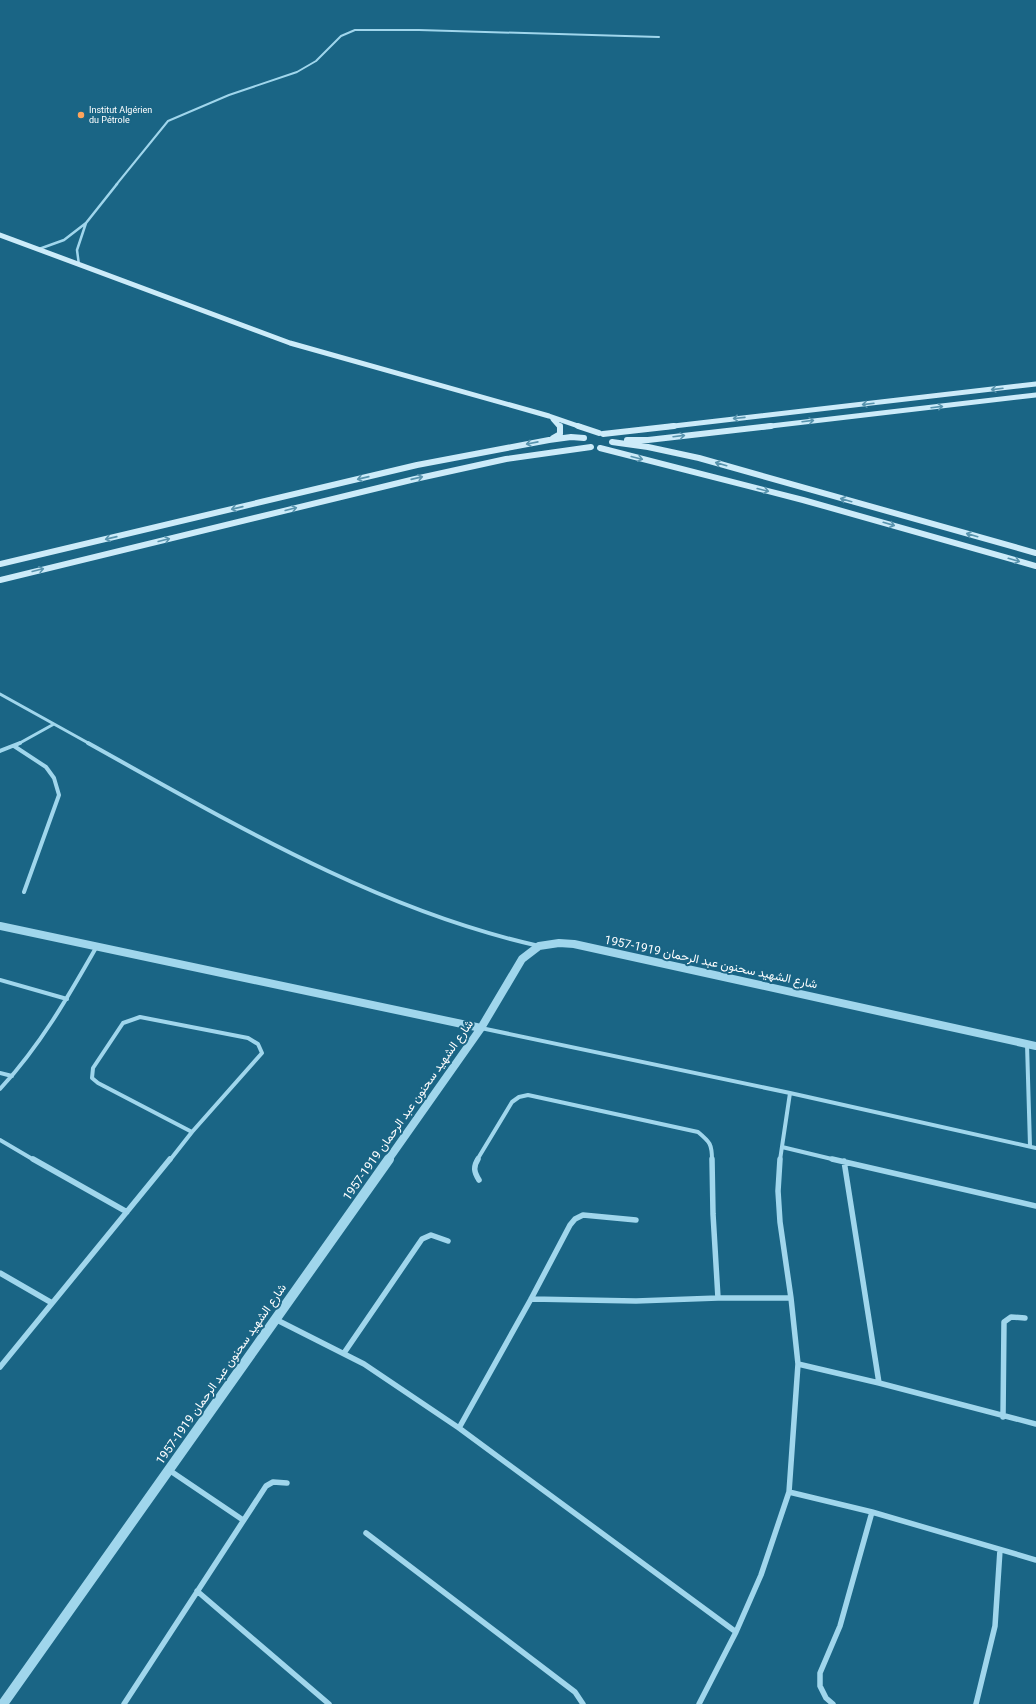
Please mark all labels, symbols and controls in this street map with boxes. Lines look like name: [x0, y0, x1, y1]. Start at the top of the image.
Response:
place label: Institut Algérien du Pétrole: [89, 105, 152, 125]
marker: Institut Algérien du Pétrole: [76, 110, 86, 120]
one-way arrow: [991, 385, 1004, 392]
one-way arrow: [862, 400, 875, 407]
one-way arrow: [930, 403, 943, 410]
one-way arrow: [733, 414, 746, 422]
one-way arrow: [801, 418, 814, 425]
one-way arrow: [672, 433, 685, 440]
one-way arrow: [526, 439, 539, 447]
one-way arrow: [631, 455, 644, 462]
one-way arrow: [715, 460, 728, 468]
one-way arrow: [357, 474, 370, 482]
one-way arrow: [410, 474, 423, 482]
one-way arrow: [756, 487, 769, 494]
one-way arrow: [840, 496, 853, 503]
one-way arrow: [231, 504, 244, 512]
one-way arrow: [284, 505, 297, 512]
one-way arrow: [882, 521, 895, 529]
one-way arrow: [965, 531, 978, 538]
one-way arrow: [104, 535, 117, 542]
one-way arrow: [157, 535, 170, 543]
one-way arrow: [1007, 557, 1020, 564]
one-way arrow: [31, 566, 44, 574]
street label: شارع الشهيد سحنون عبد الرحمان 1919-1957: [603, 933, 819, 993]
street label: شارع الشهيد سحنون عبد الرحمان 1919-1957: [340, 1017, 478, 1204]
street label: شارع الشهيد سحنون عبد الرحمان 1919-1957: [153, 1281, 291, 1468]

